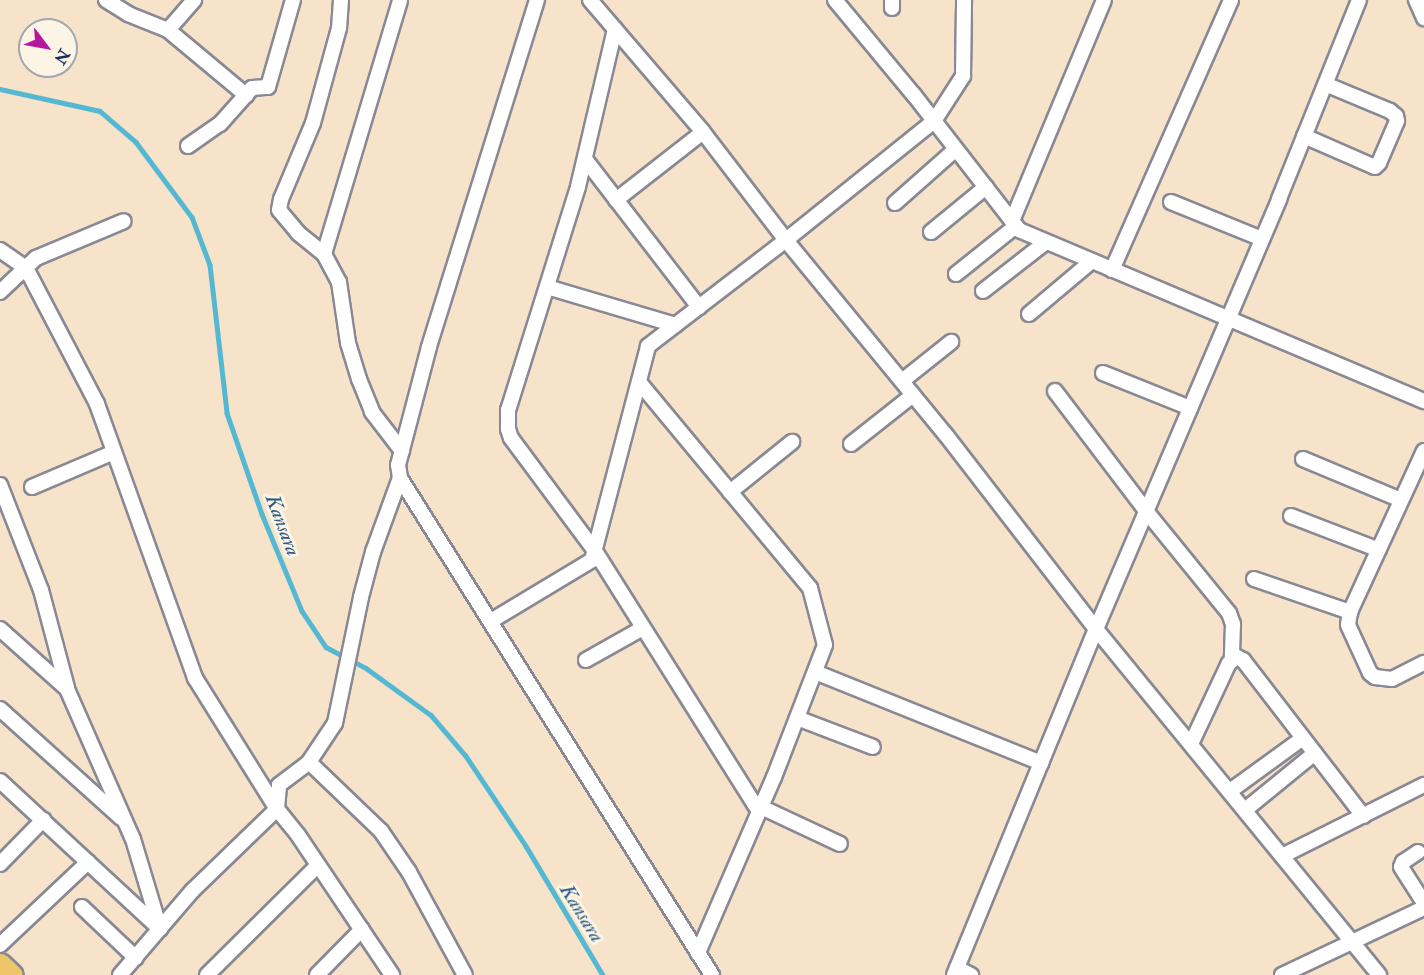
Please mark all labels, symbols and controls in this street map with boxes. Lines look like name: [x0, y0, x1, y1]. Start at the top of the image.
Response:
north arrow: [18, 18, 78, 78]
text: N: [49, 45, 74, 68]
water label: Kansara: [260, 491, 306, 559]
water label: Kansara: [555, 879, 609, 947]

